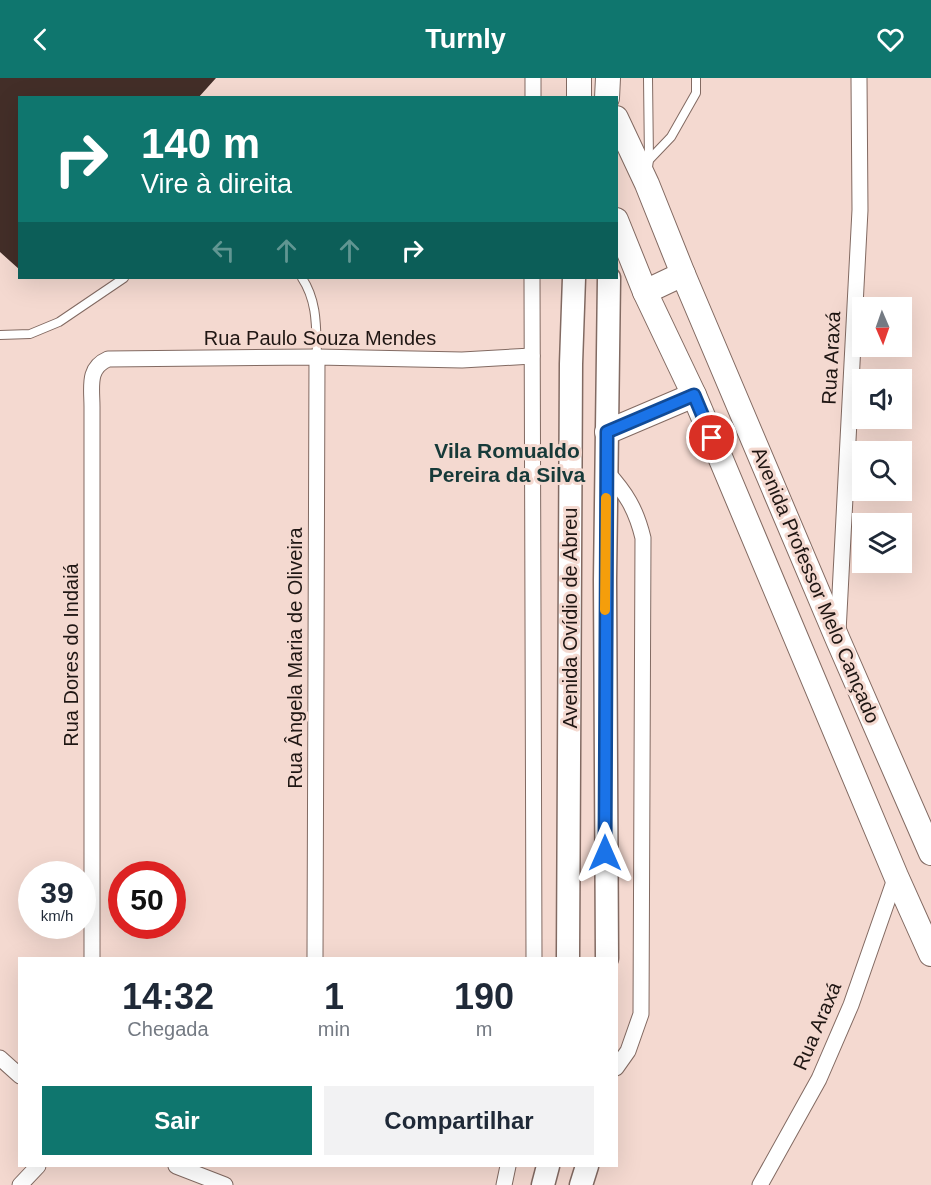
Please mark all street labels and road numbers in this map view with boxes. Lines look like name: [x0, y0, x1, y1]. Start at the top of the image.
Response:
street label: Rua Araxá: [818, 310, 844, 405]
street label: Rua Paulo Souza Mendes: [204, 327, 436, 349]
street label: Avenida Professor Melo Cançado: [748, 444, 884, 726]
street label: Avenida Ovídio de Abreu: [559, 508, 581, 728]
street label: Rua Ângela Maria de Oliveira: [284, 527, 306, 789]
street label: Rua Dores do Indaiá: [60, 562, 82, 747]
street label: Rua Araxá: [789, 978, 846, 1073]

